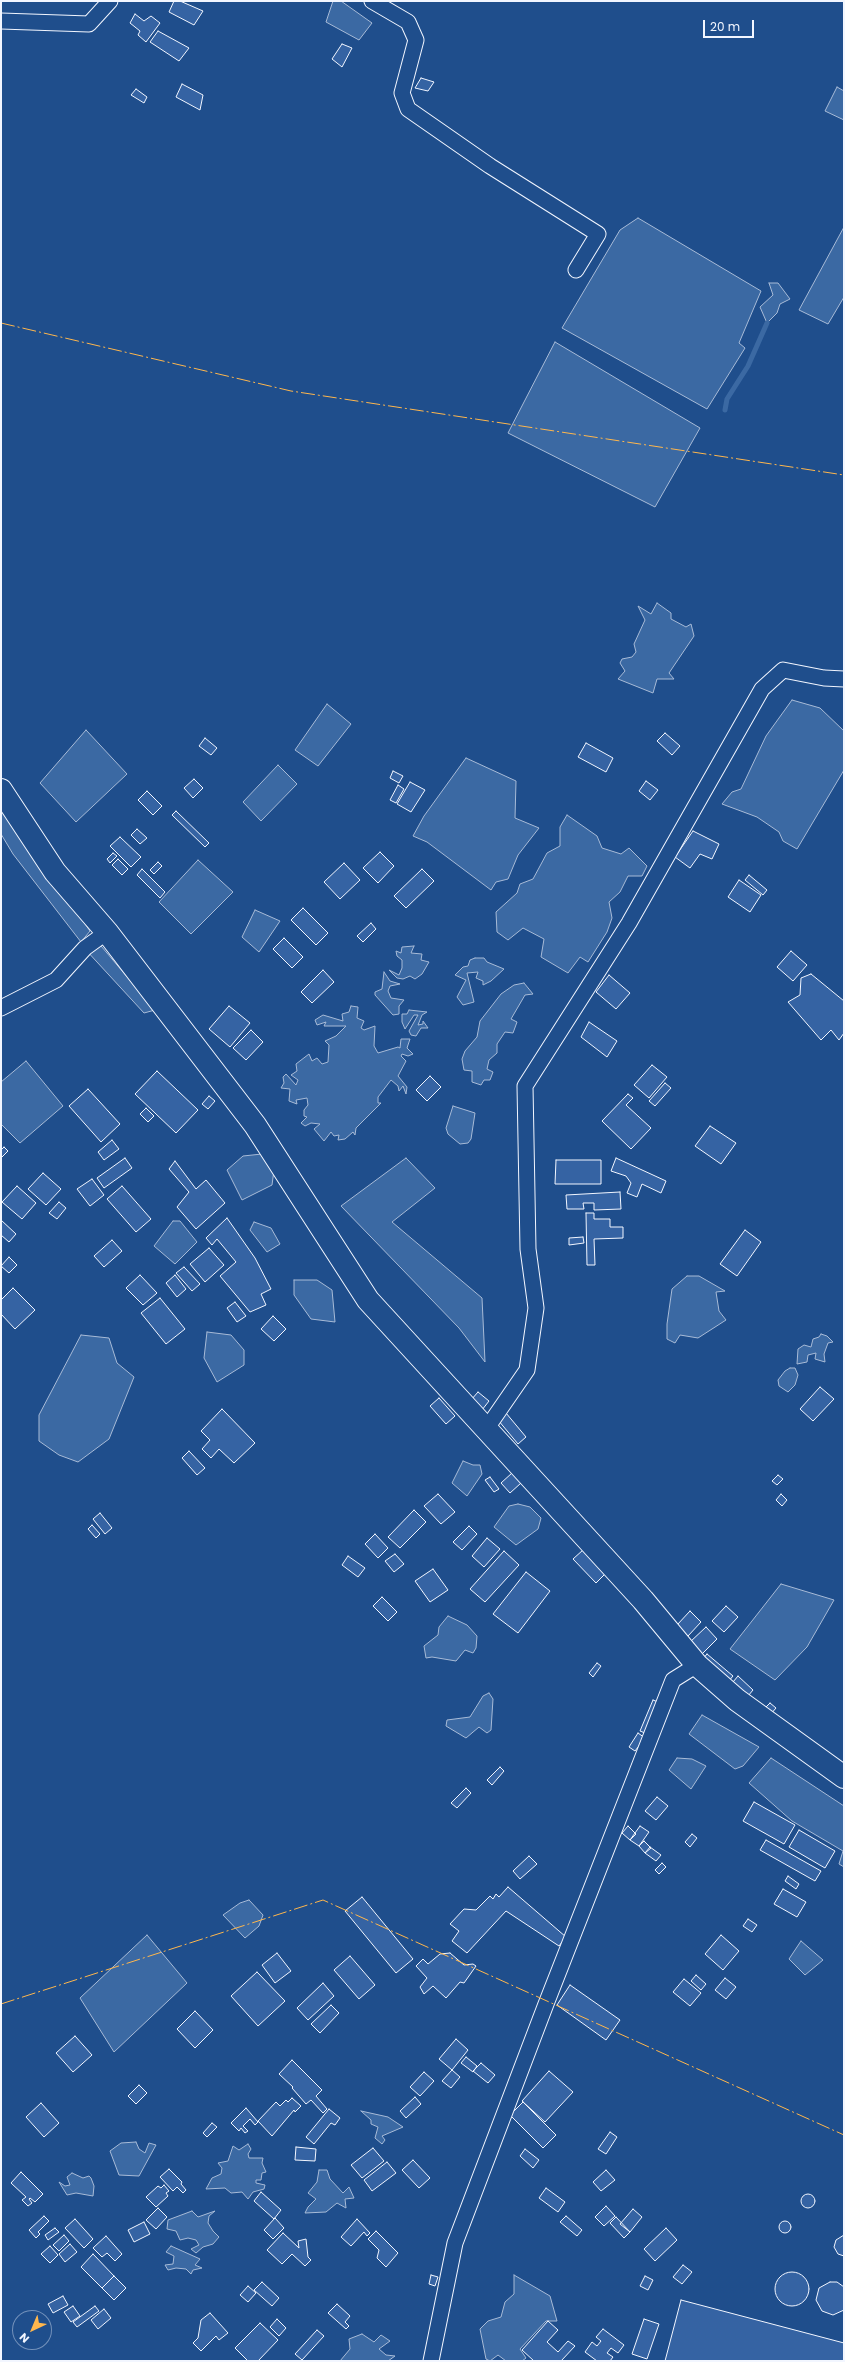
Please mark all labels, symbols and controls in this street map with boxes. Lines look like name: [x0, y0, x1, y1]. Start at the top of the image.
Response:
scale bar: [705, 12, 756, 38]
text: 20 m: [710, 18, 740, 35]
north arrow: [12, 2310, 52, 2350]
text: N: [16, 2329, 33, 2347]

